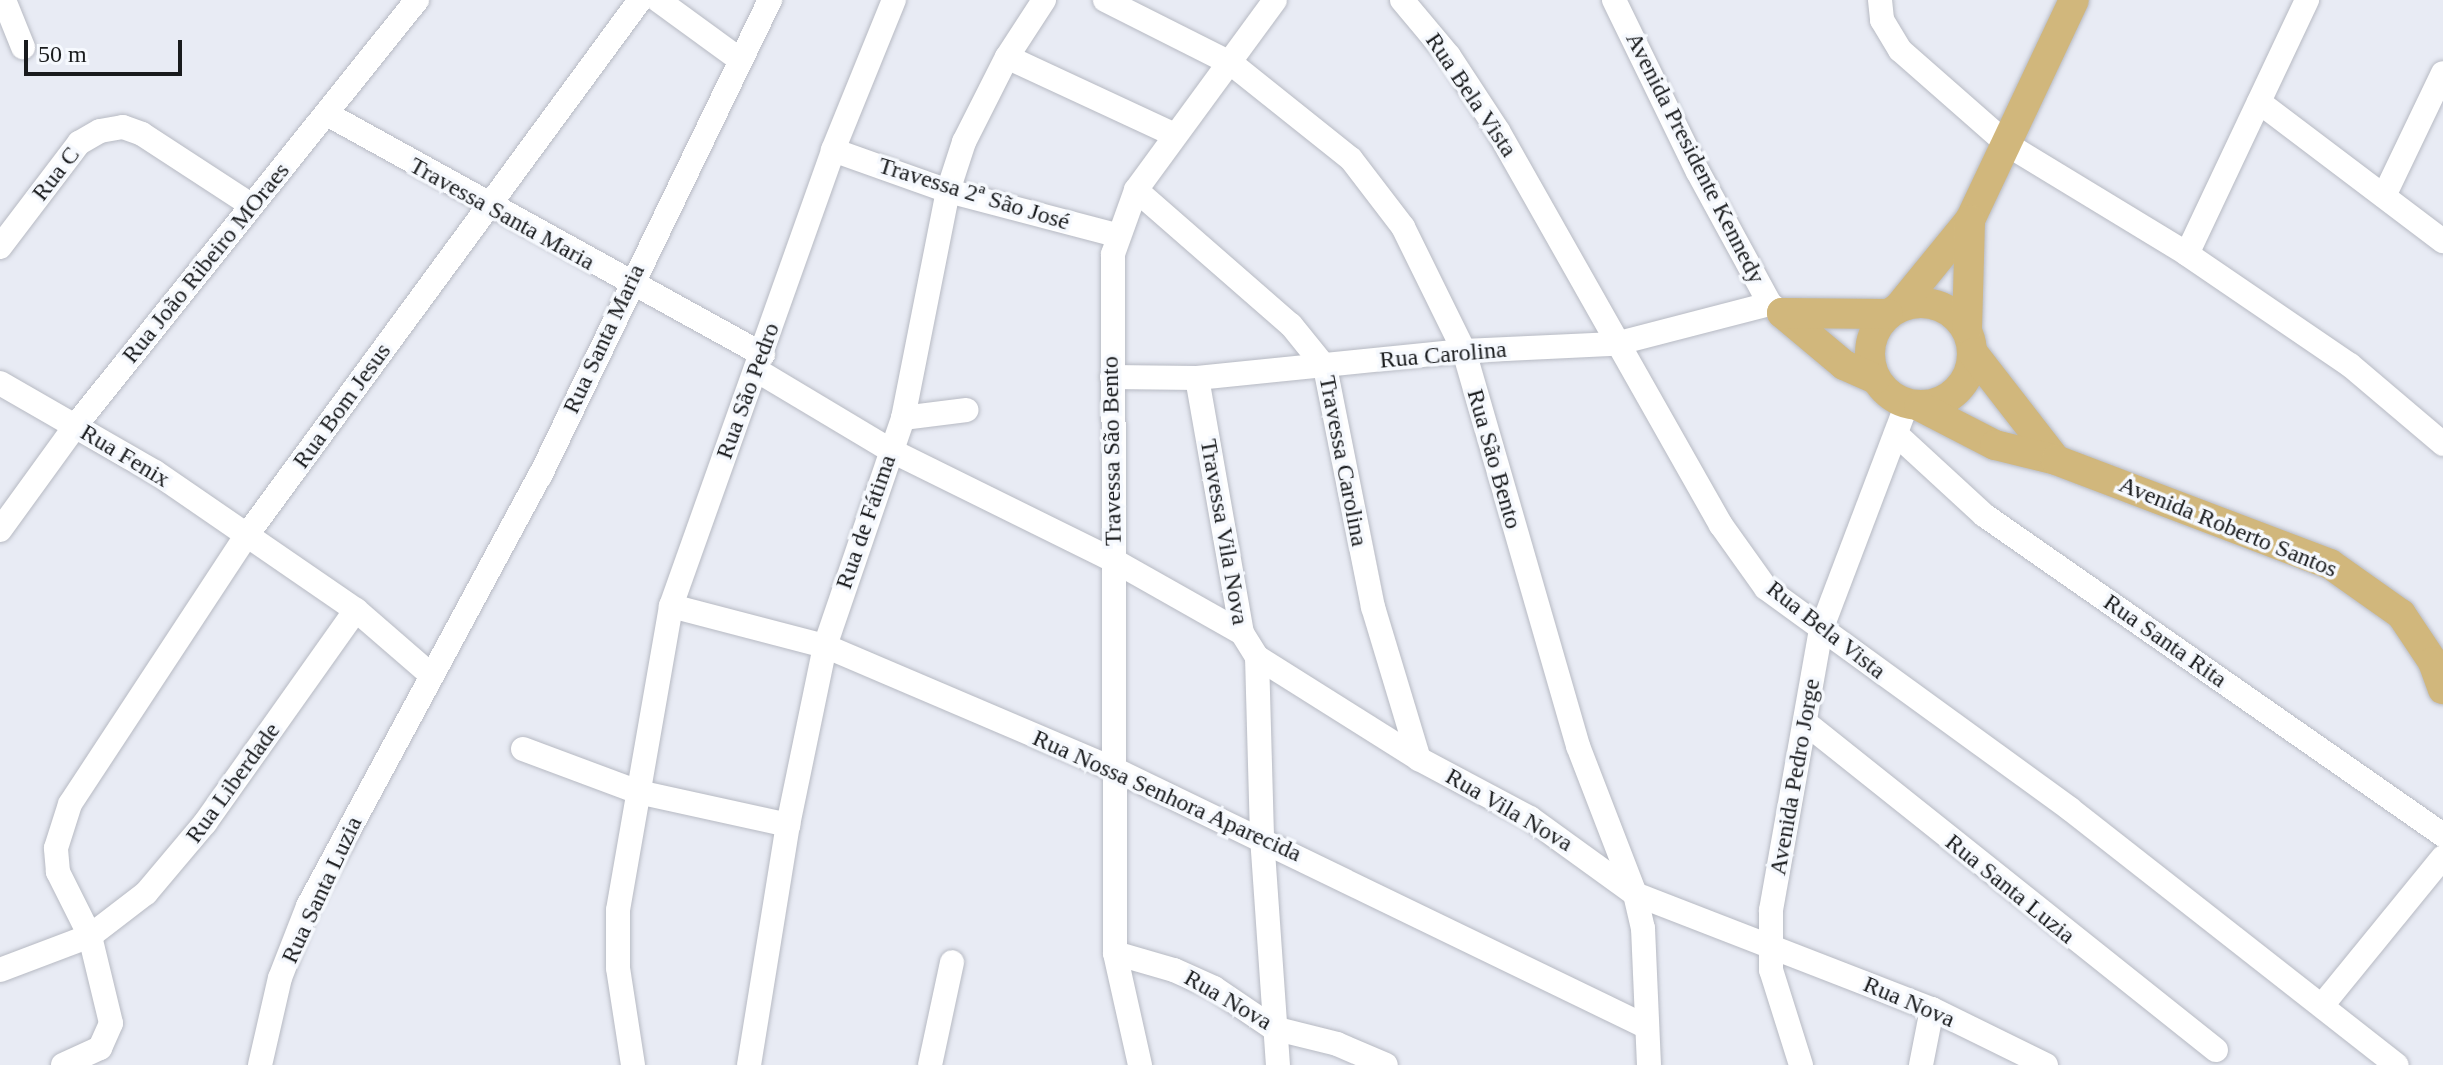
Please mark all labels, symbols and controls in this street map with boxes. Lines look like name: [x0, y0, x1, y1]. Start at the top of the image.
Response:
scale bar: [28, 24, 186, 74]
street label: Rua Bela Vista: [1419, 27, 1523, 163]
street label: Avenida Presidente Kennedy: [1619, 28, 1771, 288]
text: 50 m: [38, 41, 87, 67]
street label: Rua C: [26, 141, 86, 207]
street label: Travessa Santa Maria: [404, 151, 600, 277]
street label: Travessa 2ª São José: [875, 151, 1073, 237]
street label: Rua João Ribeiro MOraes: [116, 157, 296, 369]
street label: Rua Santa Maria: [557, 260, 651, 418]
street label: Rua São Pedro: [710, 319, 786, 463]
street label: Rua Carolina: [1378, 335, 1508, 375]
street label: Rua Bom Jesus: [287, 338, 397, 474]
street label: Travessa São Bento: [1096, 356, 1128, 546]
street label: Travessa Carolina: [1312, 373, 1374, 549]
street label: Rua São Bento: [1460, 386, 1528, 532]
street label: Rua Fenix: [75, 418, 175, 494]
street label: Travessa Vila Nova: [1193, 437, 1255, 627]
street label: Rua de Fátima: [830, 451, 902, 593]
street label: Avenida Roberto Santos: [2115, 470, 2341, 584]
street label: Rua Bela Vista: [1760, 574, 1892, 686]
street label: Rua Santa Rita: [2098, 588, 2232, 694]
street label: Avenida Pedro Jorge: [1764, 676, 1826, 878]
street label: Rua Liberdade: [180, 717, 286, 849]
street label: Rua Nossa Senhora Aparecida: [1028, 723, 1306, 869]
street label: Rua Vila Nova: [1440, 762, 1578, 858]
street label: Rua Santa Luzia: [275, 812, 369, 968]
street label: Rua Santa Luzia: [1939, 828, 2081, 950]
street label: Rua Nova: [1179, 963, 1277, 1037]
street label: Rua Nova: [1859, 970, 1959, 1034]

